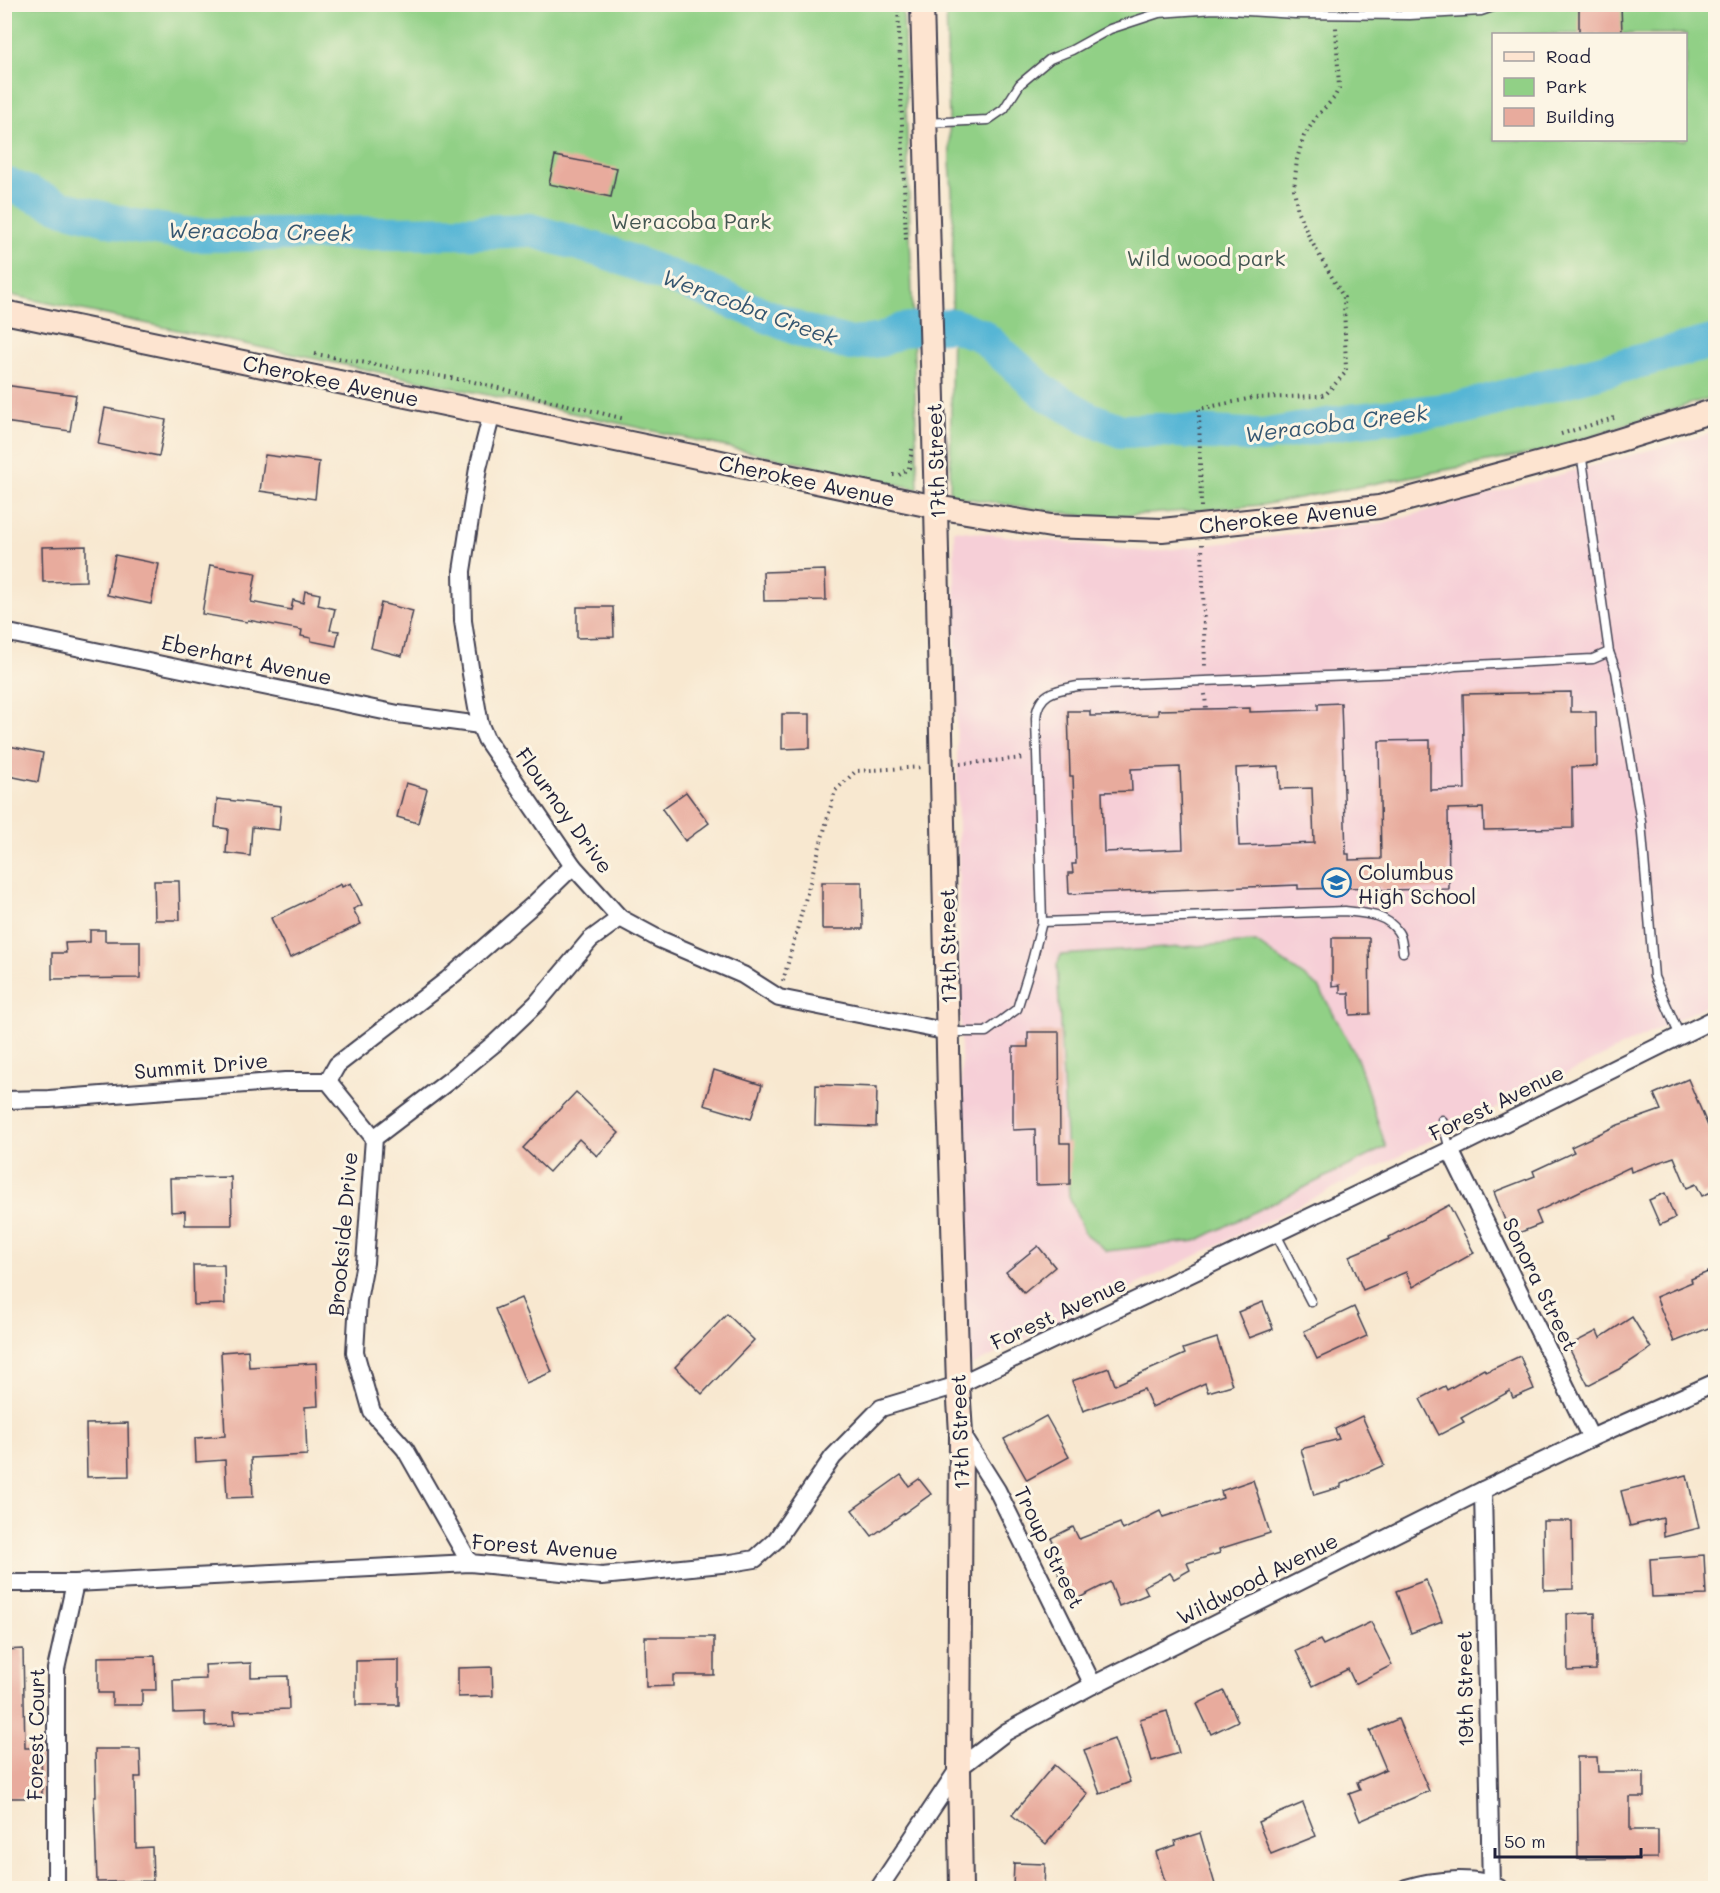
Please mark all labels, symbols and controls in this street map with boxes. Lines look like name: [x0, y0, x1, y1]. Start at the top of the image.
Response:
legend: [1492, 33, 1687, 141]
text: Road: [1546, 44, 1591, 68]
text: Park: [1546, 74, 1587, 98]
text: Building: [1546, 104, 1614, 128]
park label: Weracoba Park: [611, 207, 771, 234]
water label: Weracoba Creek: [168, 215, 354, 247]
park label: Wild wood park: [1126, 244, 1286, 271]
water label: Weracoba Creek: [659, 262, 843, 353]
street label: Cherokee Avenue: [240, 348, 422, 412]
water label: Weracoba Creek: [1243, 397, 1430, 449]
street label: 17th Street: [919, 403, 951, 519]
street label: Cherokee Avenue: [716, 448, 898, 512]
street label: Cherokee Avenue: [1197, 493, 1379, 539]
street label: Eberhart Avenue: [160, 628, 334, 690]
street label: Flournoy Drive: [510, 742, 620, 878]
place label: Columbus High School: [1358, 858, 1476, 909]
school or university icon: Columbus High School: [1321, 867, 1353, 899]
street label: 17th Street: [932, 888, 962, 1004]
street label: Summit Drive: [133, 1046, 269, 1084]
street label: Forest Avenue: [1424, 1058, 1568, 1146]
street label: Brookside Drive: [321, 1151, 363, 1317]
street label: Sonora Street: [1497, 1213, 1585, 1355]
street label: Forest Avenue: [986, 1269, 1130, 1355]
street label: 17th Street: [943, 1374, 975, 1490]
street label: Troup Street: [1009, 1481, 1091, 1613]
street label: Wildwood Avenue: [1172, 1526, 1342, 1630]
street label: Forest Avenue: [471, 1527, 619, 1565]
street label: 19th Street: [1449, 1631, 1479, 1747]
street label: Forest Court: [20, 1667, 50, 1801]
scale bar: [1495, 1821, 1640, 1859]
text: 50 m: [1504, 1829, 1546, 1853]

